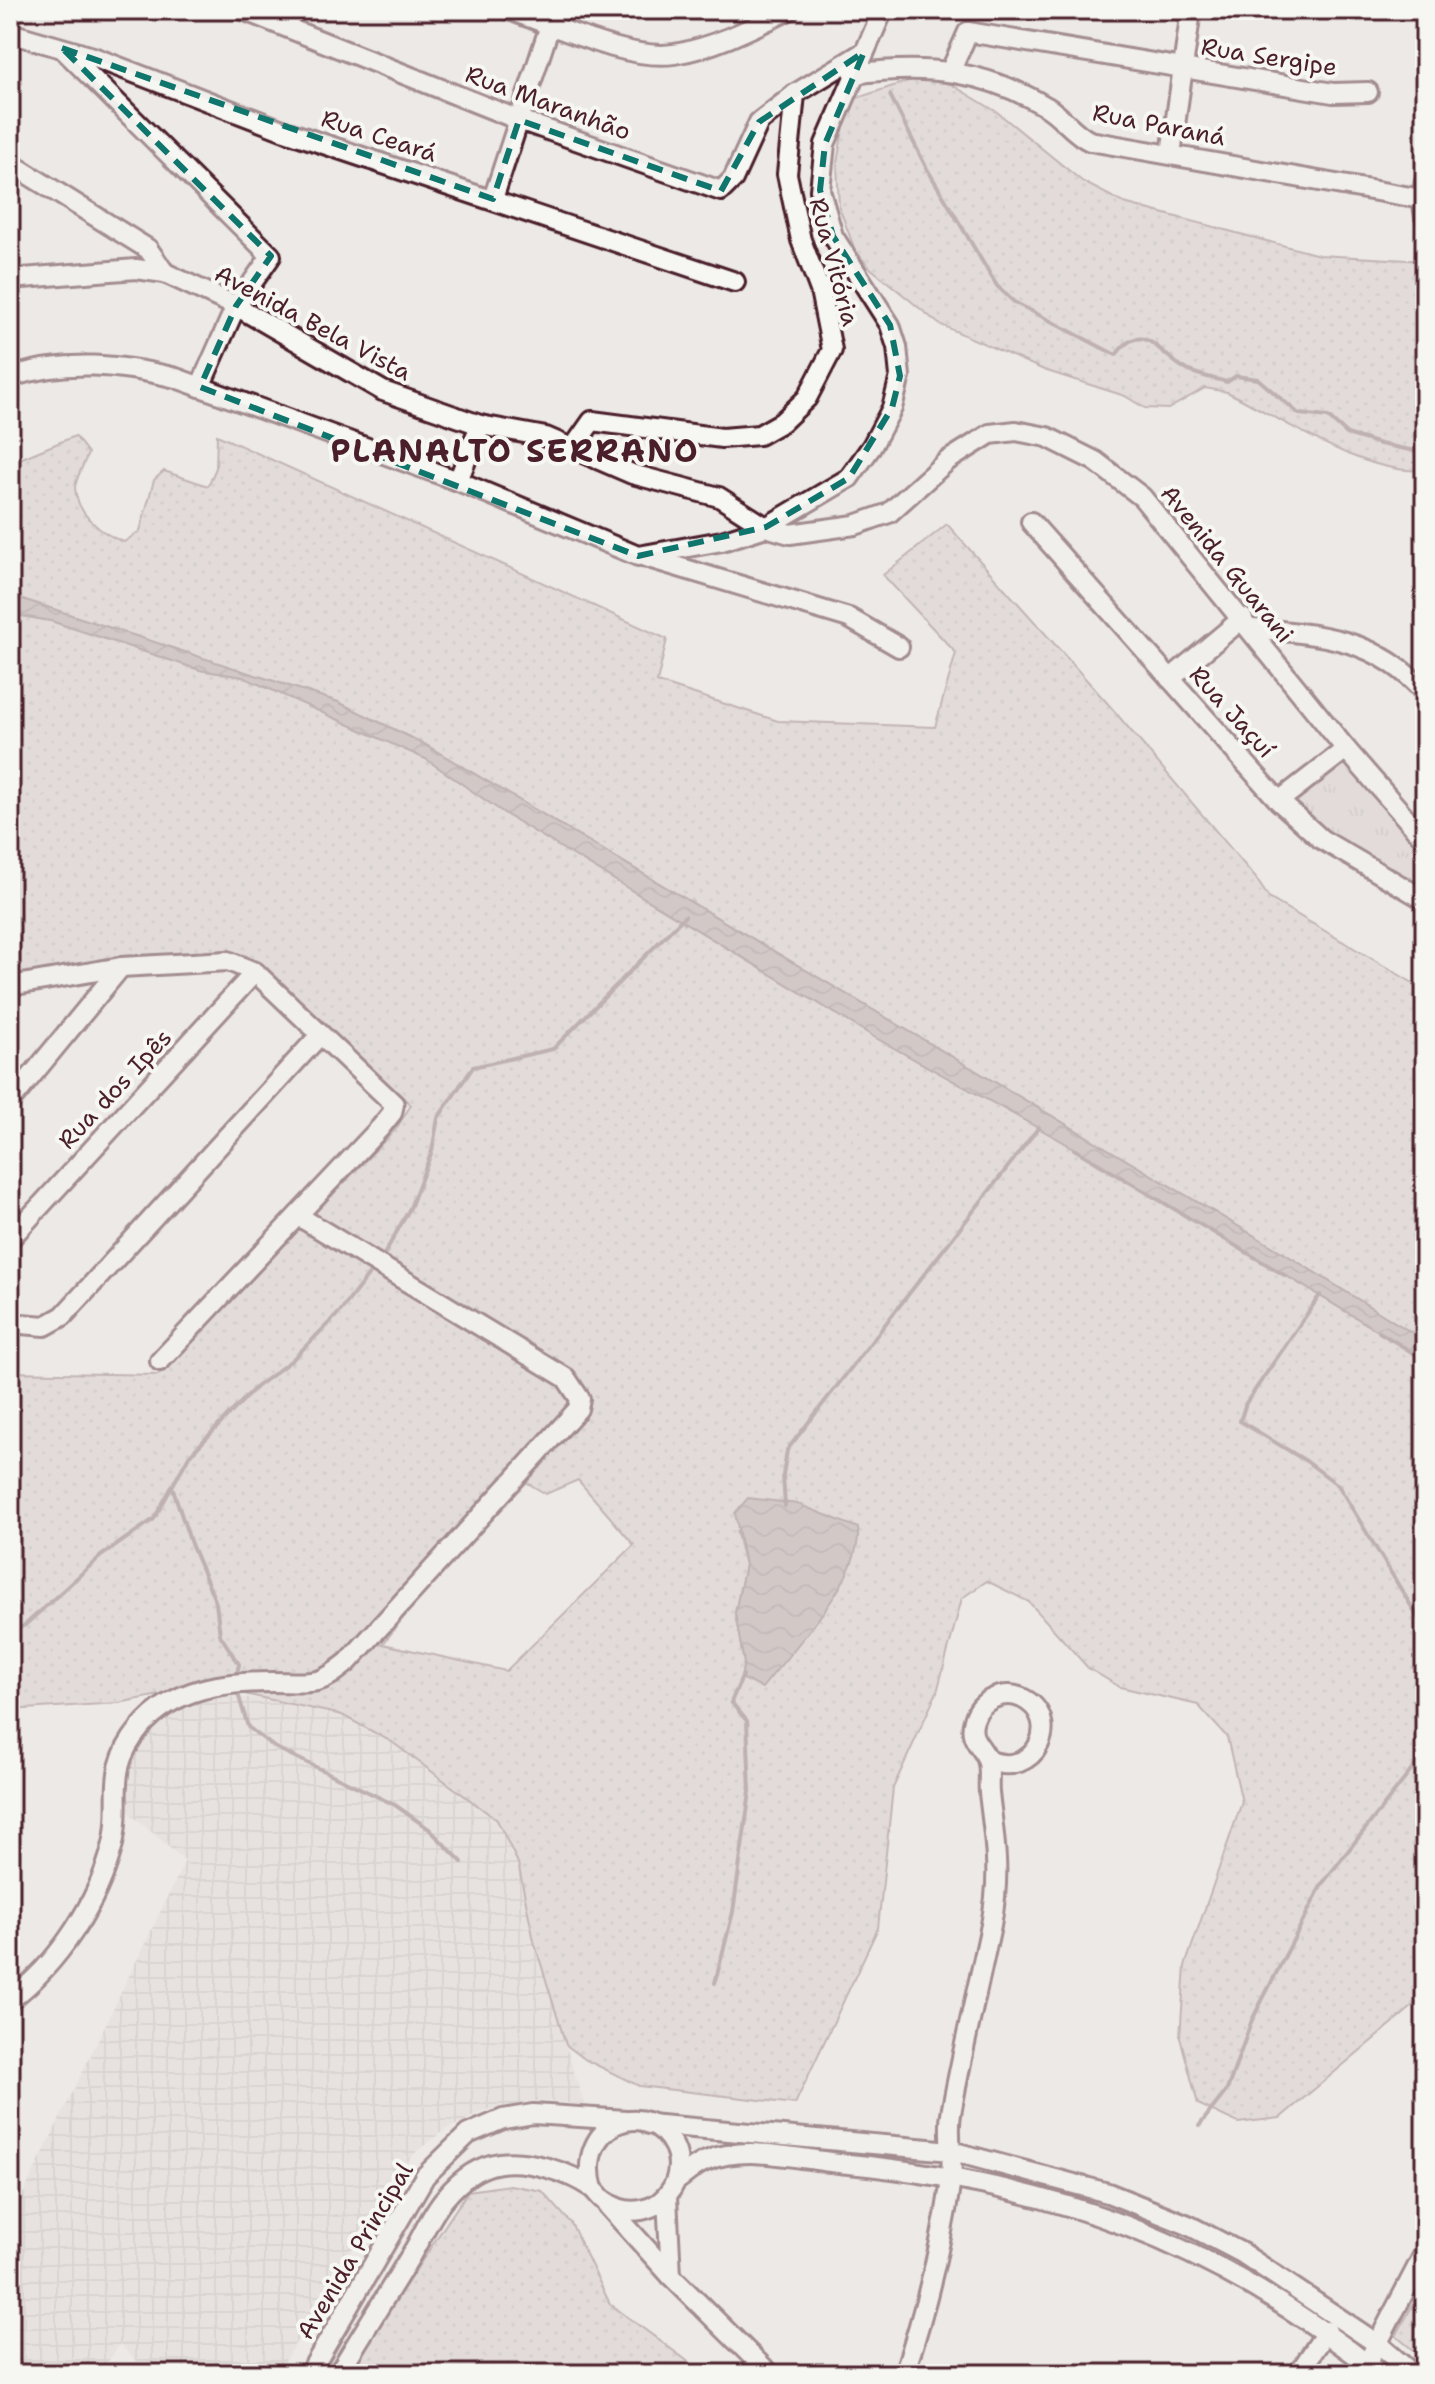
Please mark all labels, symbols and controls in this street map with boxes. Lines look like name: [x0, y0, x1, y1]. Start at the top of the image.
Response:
street label: Rua Sergipe: [1199, 30, 1339, 84]
street label: Rua Maranhão: [461, 58, 635, 148]
street label: Rua Paraná: [1090, 96, 1228, 154]
street label: Rua Ceará: [317, 102, 441, 170]
street label: Rua Vitória: [802, 194, 866, 330]
street label: Avenida Bela Vista: [209, 258, 417, 388]
district label: PLANALTO SERRANO: [330, 429, 700, 472]
street label: Avenida Guarani: [1153, 478, 1301, 650]
street label: Rua Jaçuí: [1182, 659, 1282, 765]
street label: Rua dos Ipês: [51, 1022, 179, 1156]
street label: Avenida Principal: [290, 2156, 421, 2345]

